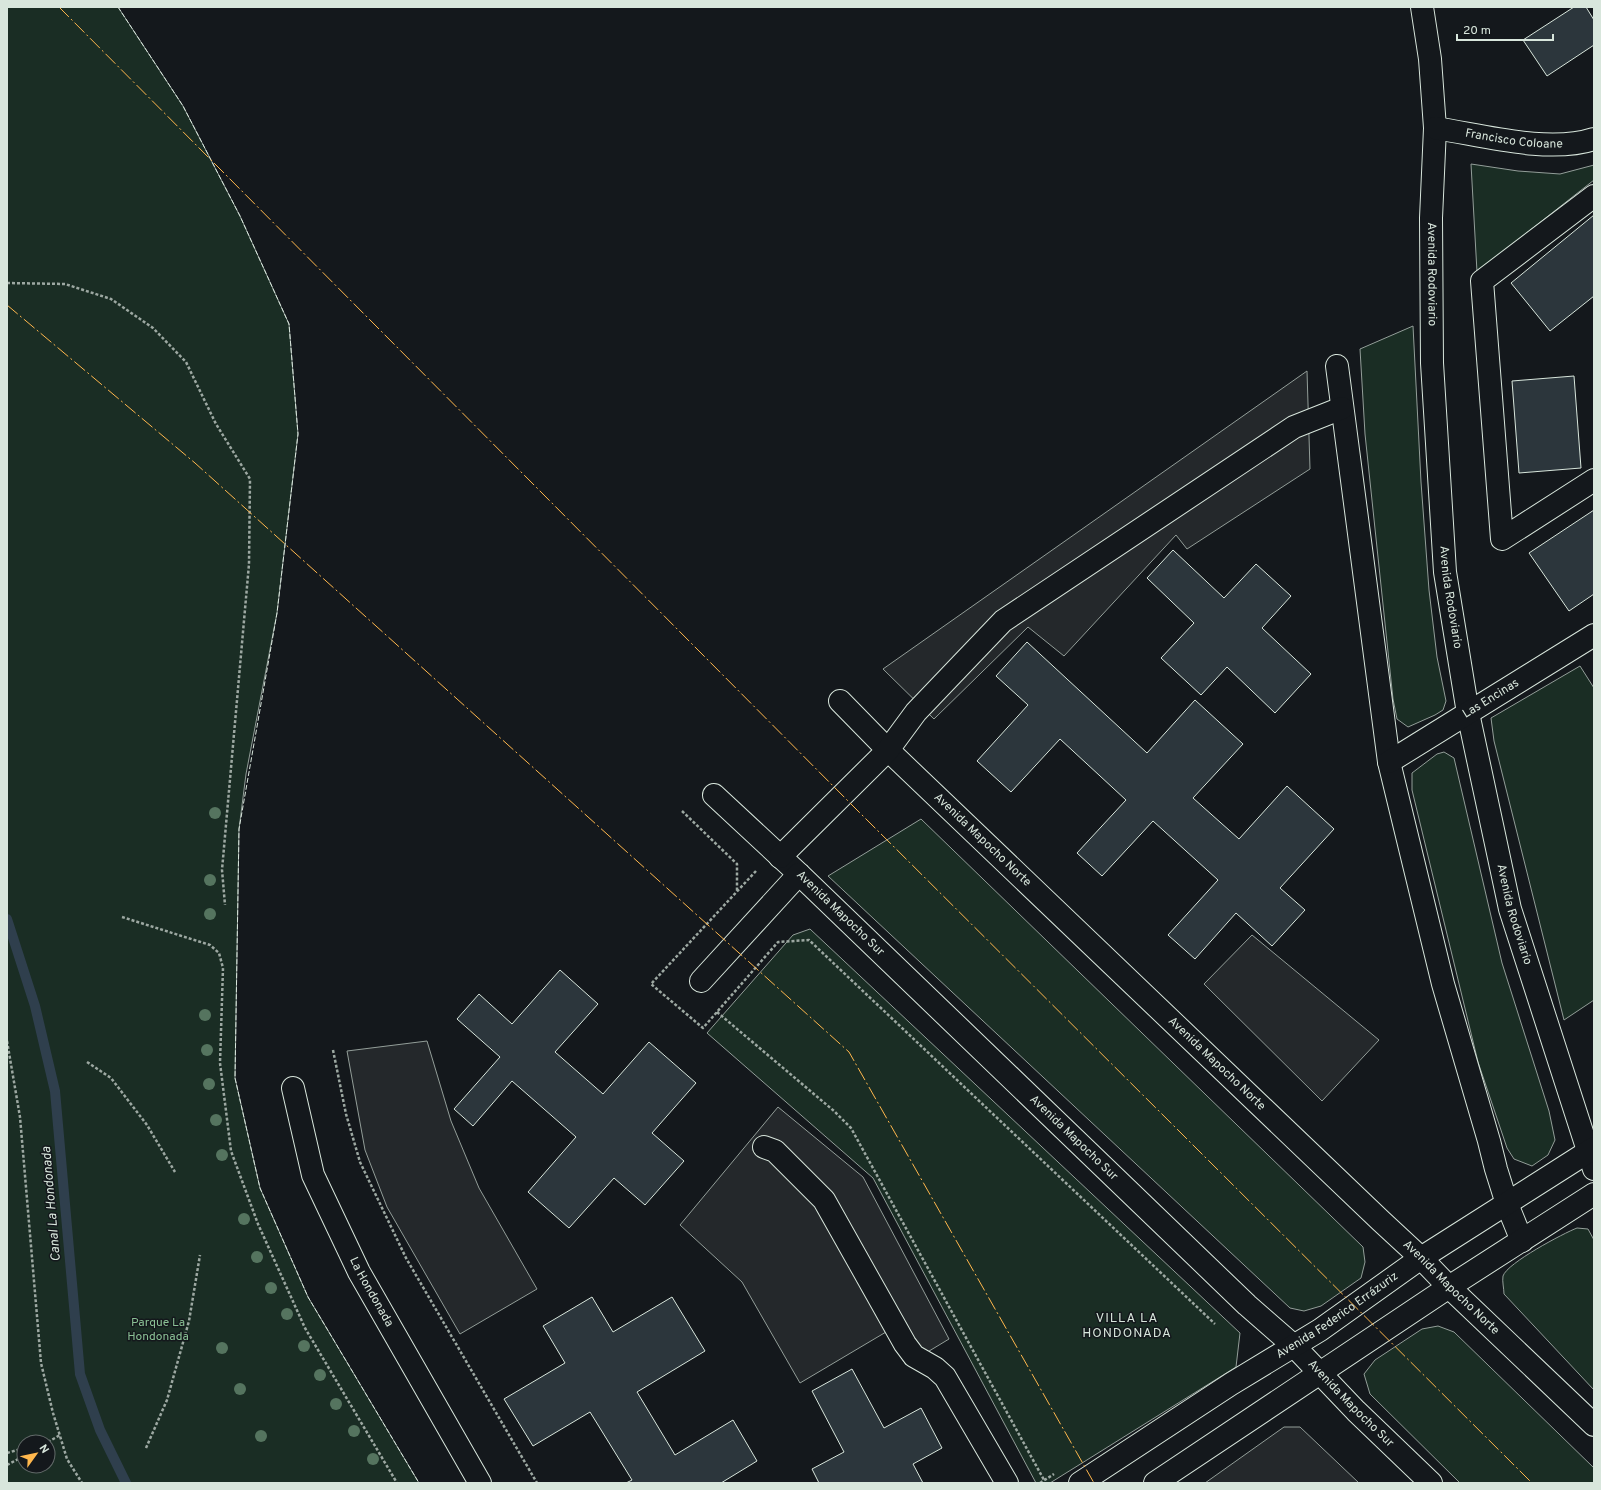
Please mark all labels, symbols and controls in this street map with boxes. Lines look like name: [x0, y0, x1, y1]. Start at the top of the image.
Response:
scale bar: [1457, 16, 1553, 42]
text: 20 m: [1463, 23, 1491, 39]
street label: Francisco Coloane: [1464, 125, 1563, 153]
street label: Avenida Rodoviario: [1423, 222, 1440, 326]
street label: Avenida Rodoviario: [1435, 545, 1465, 650]
street label: Las Encinas: [1460, 675, 1522, 722]
street label: Avenida Mapocho Norte: [930, 790, 1034, 890]
street label: Avenida Rodoviario: [1493, 863, 1536, 967]
street label: Avenida Mapocho Sur: [792, 867, 888, 960]
street label: Avenida Mapocho Norte: [1164, 1014, 1269, 1114]
street label: Avenida Mapocho Sur: [1026, 1092, 1121, 1185]
water label: Canal La Hondonada: [39, 1145, 65, 1262]
street label: Avenida Mapocho Norte: [1399, 1237, 1503, 1338]
street label: La Hondonada: [345, 1255, 397, 1330]
street label: Avenida Federico Errázuriz: [1273, 1269, 1402, 1363]
district label: VILLA LA HONDONADA: [1082, 1311, 1172, 1342]
park label: Parque La Hondonada: [127, 1315, 189, 1345]
street label: Avenida Mapocho Sur: [1304, 1357, 1397, 1451]
north arrow: [16, 1434, 56, 1474]
text: N: [36, 1442, 52, 1456]

